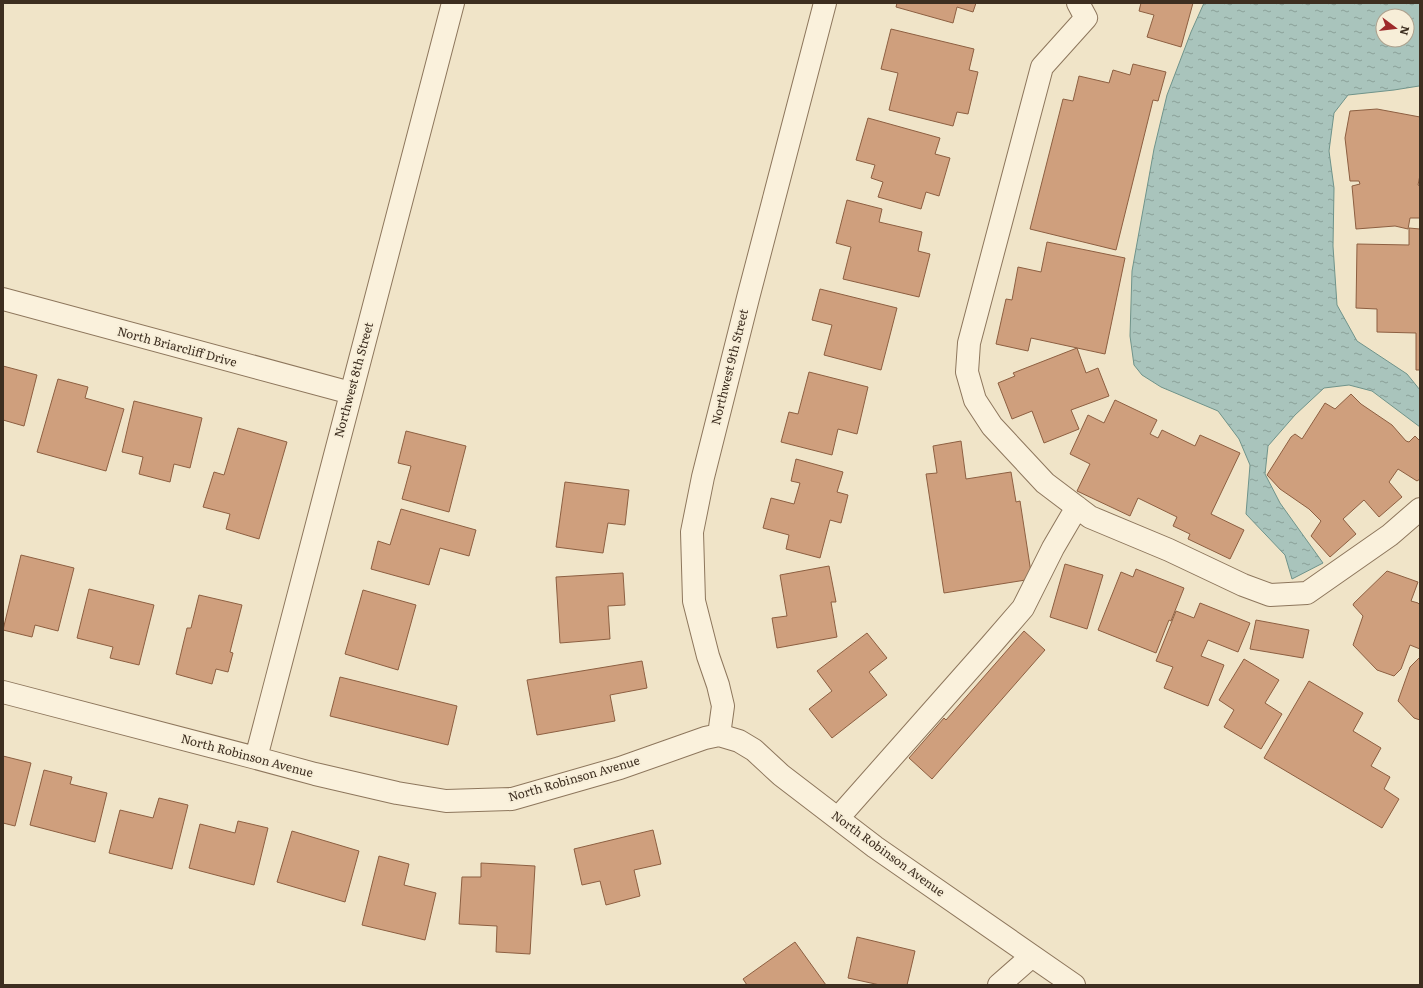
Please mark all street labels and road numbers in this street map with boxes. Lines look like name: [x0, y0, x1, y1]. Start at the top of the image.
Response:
street label: Northwest 9th Street: [706, 307, 752, 427]
street label: Northwest 8th Street: [329, 320, 377, 440]
street label: North Briarcliff Drive: [115, 321, 239, 371]
street label: North Robinson Avenue: [179, 729, 315, 781]
street label: North Robinson Avenue: [506, 751, 642, 805]
street label: North Robinson Avenue: [828, 806, 949, 900]

